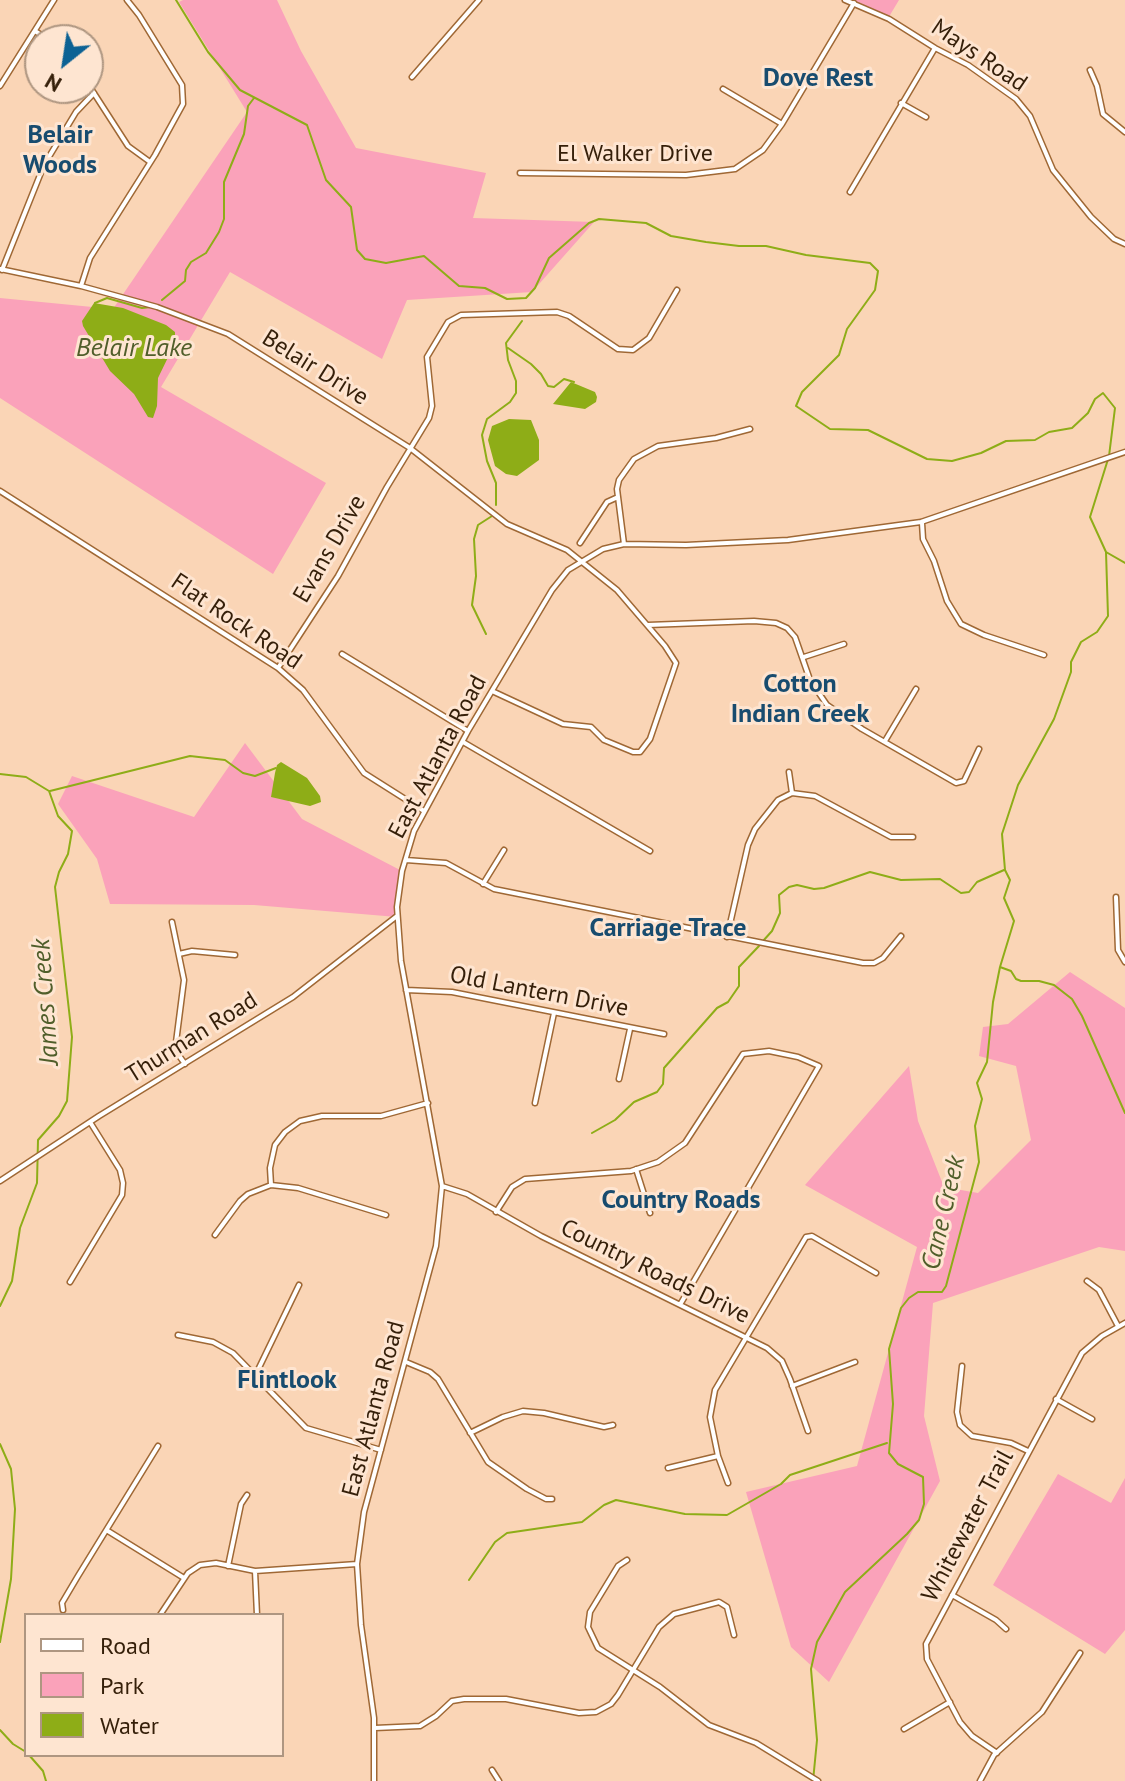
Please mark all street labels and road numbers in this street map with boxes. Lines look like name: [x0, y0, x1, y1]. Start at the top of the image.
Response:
street label: Mays Road: [926, 13, 1032, 99]
street label: El Walker Drive: [557, 140, 713, 168]
street label: Belair Drive: [257, 324, 373, 412]
street label: Evans Drive: [288, 490, 372, 608]
street label: Flat Rock Road: [165, 568, 307, 676]
street label: East Atlanta Road: [383, 671, 493, 843]
street label: Old Lantern Drive: [447, 961, 631, 1023]
street label: Thurman Road: [121, 986, 263, 1090]
street label: Country Roads Drive: [556, 1214, 754, 1330]
street label: East Atlanta Road: [337, 1318, 411, 1500]
street label: Whitewater Trail: [916, 1445, 1020, 1607]

